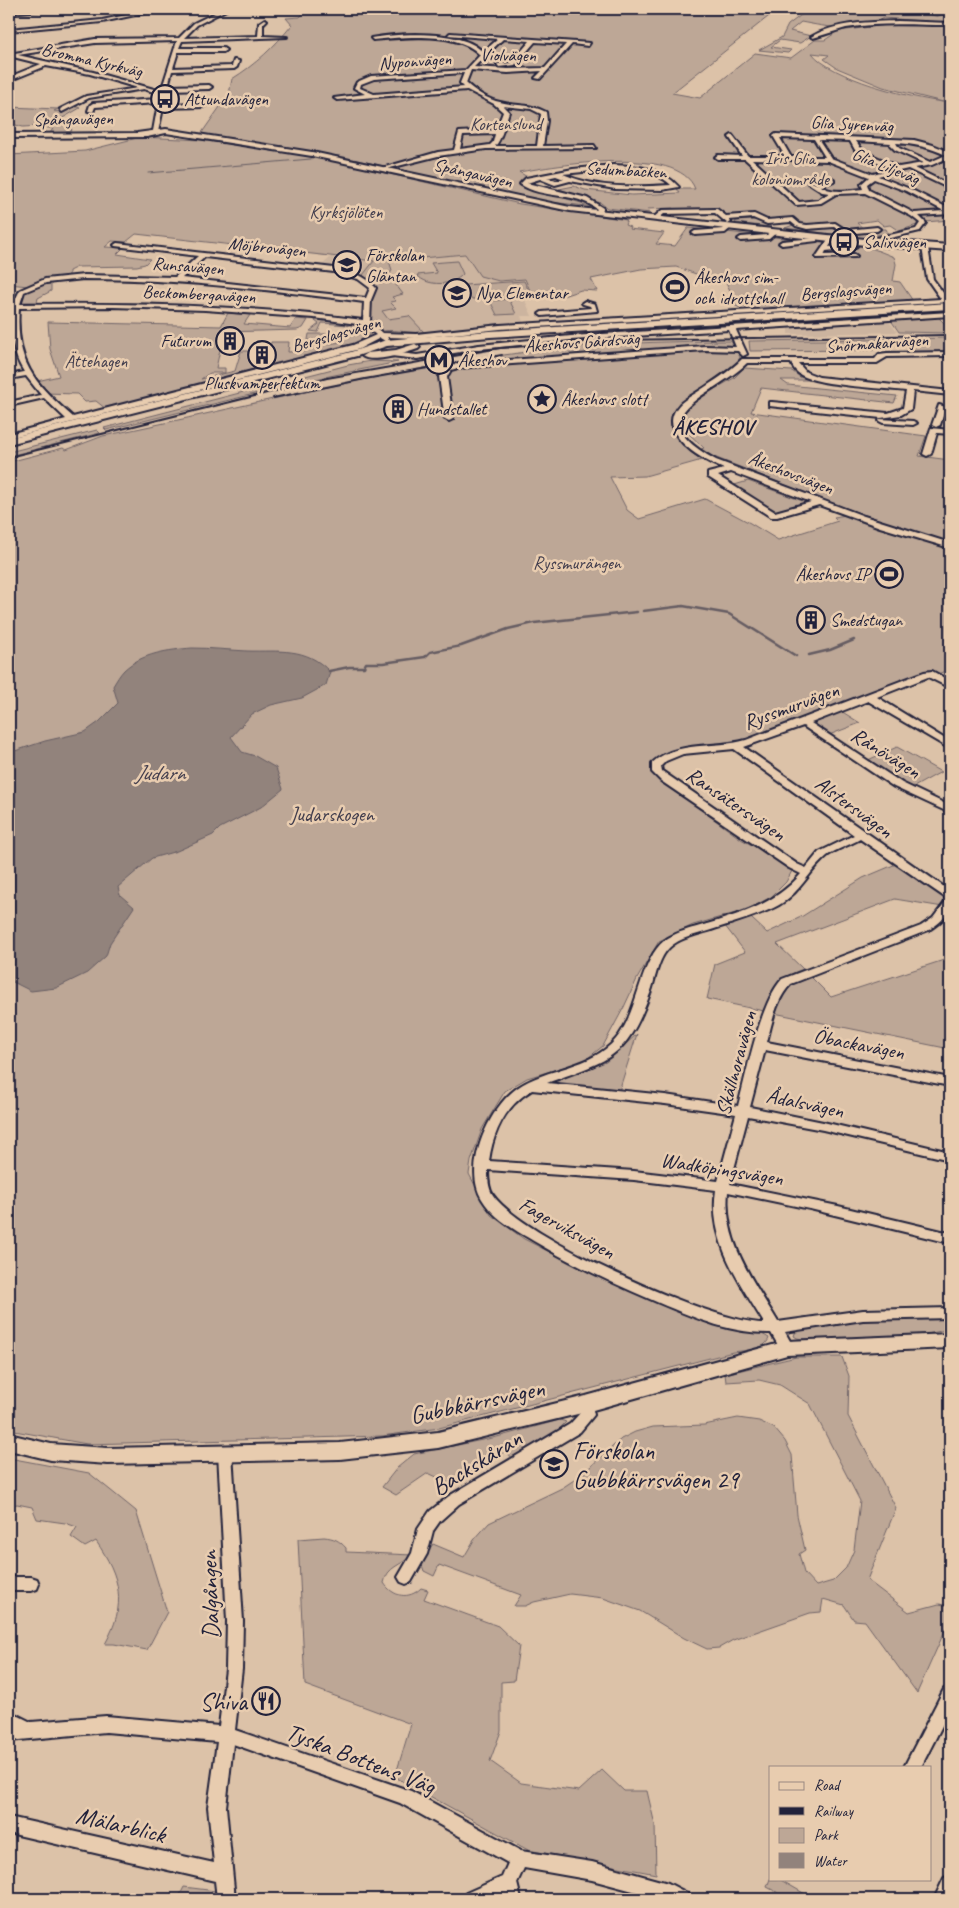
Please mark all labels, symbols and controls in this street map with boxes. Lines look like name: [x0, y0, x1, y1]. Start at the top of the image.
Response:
street label: Bromma Kyrkväg: [39, 38, 146, 83]
street label: Violvägen: [480, 44, 537, 67]
street label: Nyponvägen: [378, 47, 453, 75]
bus stop icon: Attundavägen: [150, 84, 180, 114]
place label: Attundavägen: [184, 88, 269, 110]
street label: Spångavägen: [33, 107, 114, 131]
street label: Glia Syrenväg: [810, 111, 895, 137]
park label: Kortenslund: [470, 113, 545, 135]
street label: Glia Liljeväg: [849, 143, 924, 190]
park label: Iris Glia koloniområde: [751, 147, 830, 190]
street label: Spångavägen: [432, 153, 515, 193]
street label: Sedumbacken: [585, 157, 668, 183]
park label: Kyrksjölöten: [309, 201, 383, 223]
bus stop icon: Salixvägen: [829, 227, 859, 257]
place label: Salixvägen: [863, 231, 927, 253]
street label: Möjbrovägen: [227, 232, 308, 262]
place label: Förskolan Gläntan: [366, 244, 425, 287]
school or university icon: Förskolan Gläntan: [332, 250, 362, 280]
street label: Runsavägen: [151, 252, 225, 280]
place label: Åkeshovs sim- och idrottshall: [694, 266, 786, 309]
sports icon: Åkeshovs sim- och idrottshall: [660, 272, 690, 302]
street label: Bergslagsvägen: [800, 277, 893, 305]
school or university icon: Nya Elementar: [442, 278, 472, 308]
street label: Beckombergavägen: [142, 280, 257, 308]
place label: Nya Elementar: [476, 282, 569, 304]
street label: Bergslagsvägen: [289, 311, 384, 357]
building icon: Futurum: [215, 326, 245, 356]
street label: Åkeshovs Gårdsväg: [524, 327, 642, 357]
street label: Snörmakarvägen: [825, 328, 930, 358]
place label: Futurum: [161, 330, 212, 352]
building icon: Pluskvamperfektum: [247, 340, 277, 370]
metro station icon: Åkeshov: [424, 345, 454, 375]
place label: Åkeshov: [458, 349, 508, 371]
park label: Ättehagen: [65, 350, 128, 372]
place label: Pluskvamperfektum: [204, 372, 321, 394]
place icon: Åkeshovs slott: [527, 384, 557, 414]
place label: Åkeshovs slott: [561, 388, 650, 410]
building icon: Hundstallet: [383, 394, 413, 424]
place label: Hundstallet: [417, 398, 488, 420]
district label: ÅKESHOV: [672, 414, 758, 440]
street label: Åkeshovsvägen: [746, 447, 837, 499]
park label: Ryssmurängen: [533, 552, 622, 574]
sports icon: Åkeshovs IP: [874, 559, 904, 589]
place label: Åkeshovs IP: [796, 563, 873, 585]
building icon: Smedstugan: [796, 605, 826, 635]
place label: Smedstugan: [830, 609, 903, 631]
street label: Ryssmurvägen: [740, 677, 843, 735]
street label: Rånövägen: [846, 722, 926, 785]
water label: Judarn: [133, 759, 187, 787]
street label: Ransätersvägen: [681, 761, 791, 847]
street label: Alstersvägen: [810, 770, 898, 844]
park label: Judarskogen: [289, 801, 376, 827]
street label: Skällnoravägen: [710, 1007, 763, 1118]
street label: Öbackavägen: [811, 1022, 907, 1066]
street label: Ådalsvägen: [764, 1082, 847, 1124]
street label: Wadköpingsvägen: [659, 1147, 786, 1192]
street label: Fagerviksvägen: [515, 1191, 620, 1265]
street label: Gubbkärrsvägen: [407, 1372, 548, 1432]
street label: Backskåran: [425, 1422, 529, 1503]
place label: Förskolan Gubbkärrsvägen 29: [573, 1435, 740, 1496]
school or university icon: Förskolan Gubbkärrsvägen 29: [539, 1449, 569, 1479]
street label: Dalgången: [192, 1548, 228, 1640]
place label: Shiva: [200, 1686, 249, 1718]
restaurant icon: Shiva: [251, 1686, 281, 1716]
street label: Tyska Bottens Väg: [281, 1716, 441, 1802]
legend: [769, 1766, 932, 1880]
text: Road: [814, 1776, 841, 1795]
street label: Mälarblick: [73, 1799, 170, 1851]
text: Railway: [814, 1802, 855, 1821]
text: Park: [814, 1826, 839, 1845]
text: Water: [814, 1852, 848, 1871]

